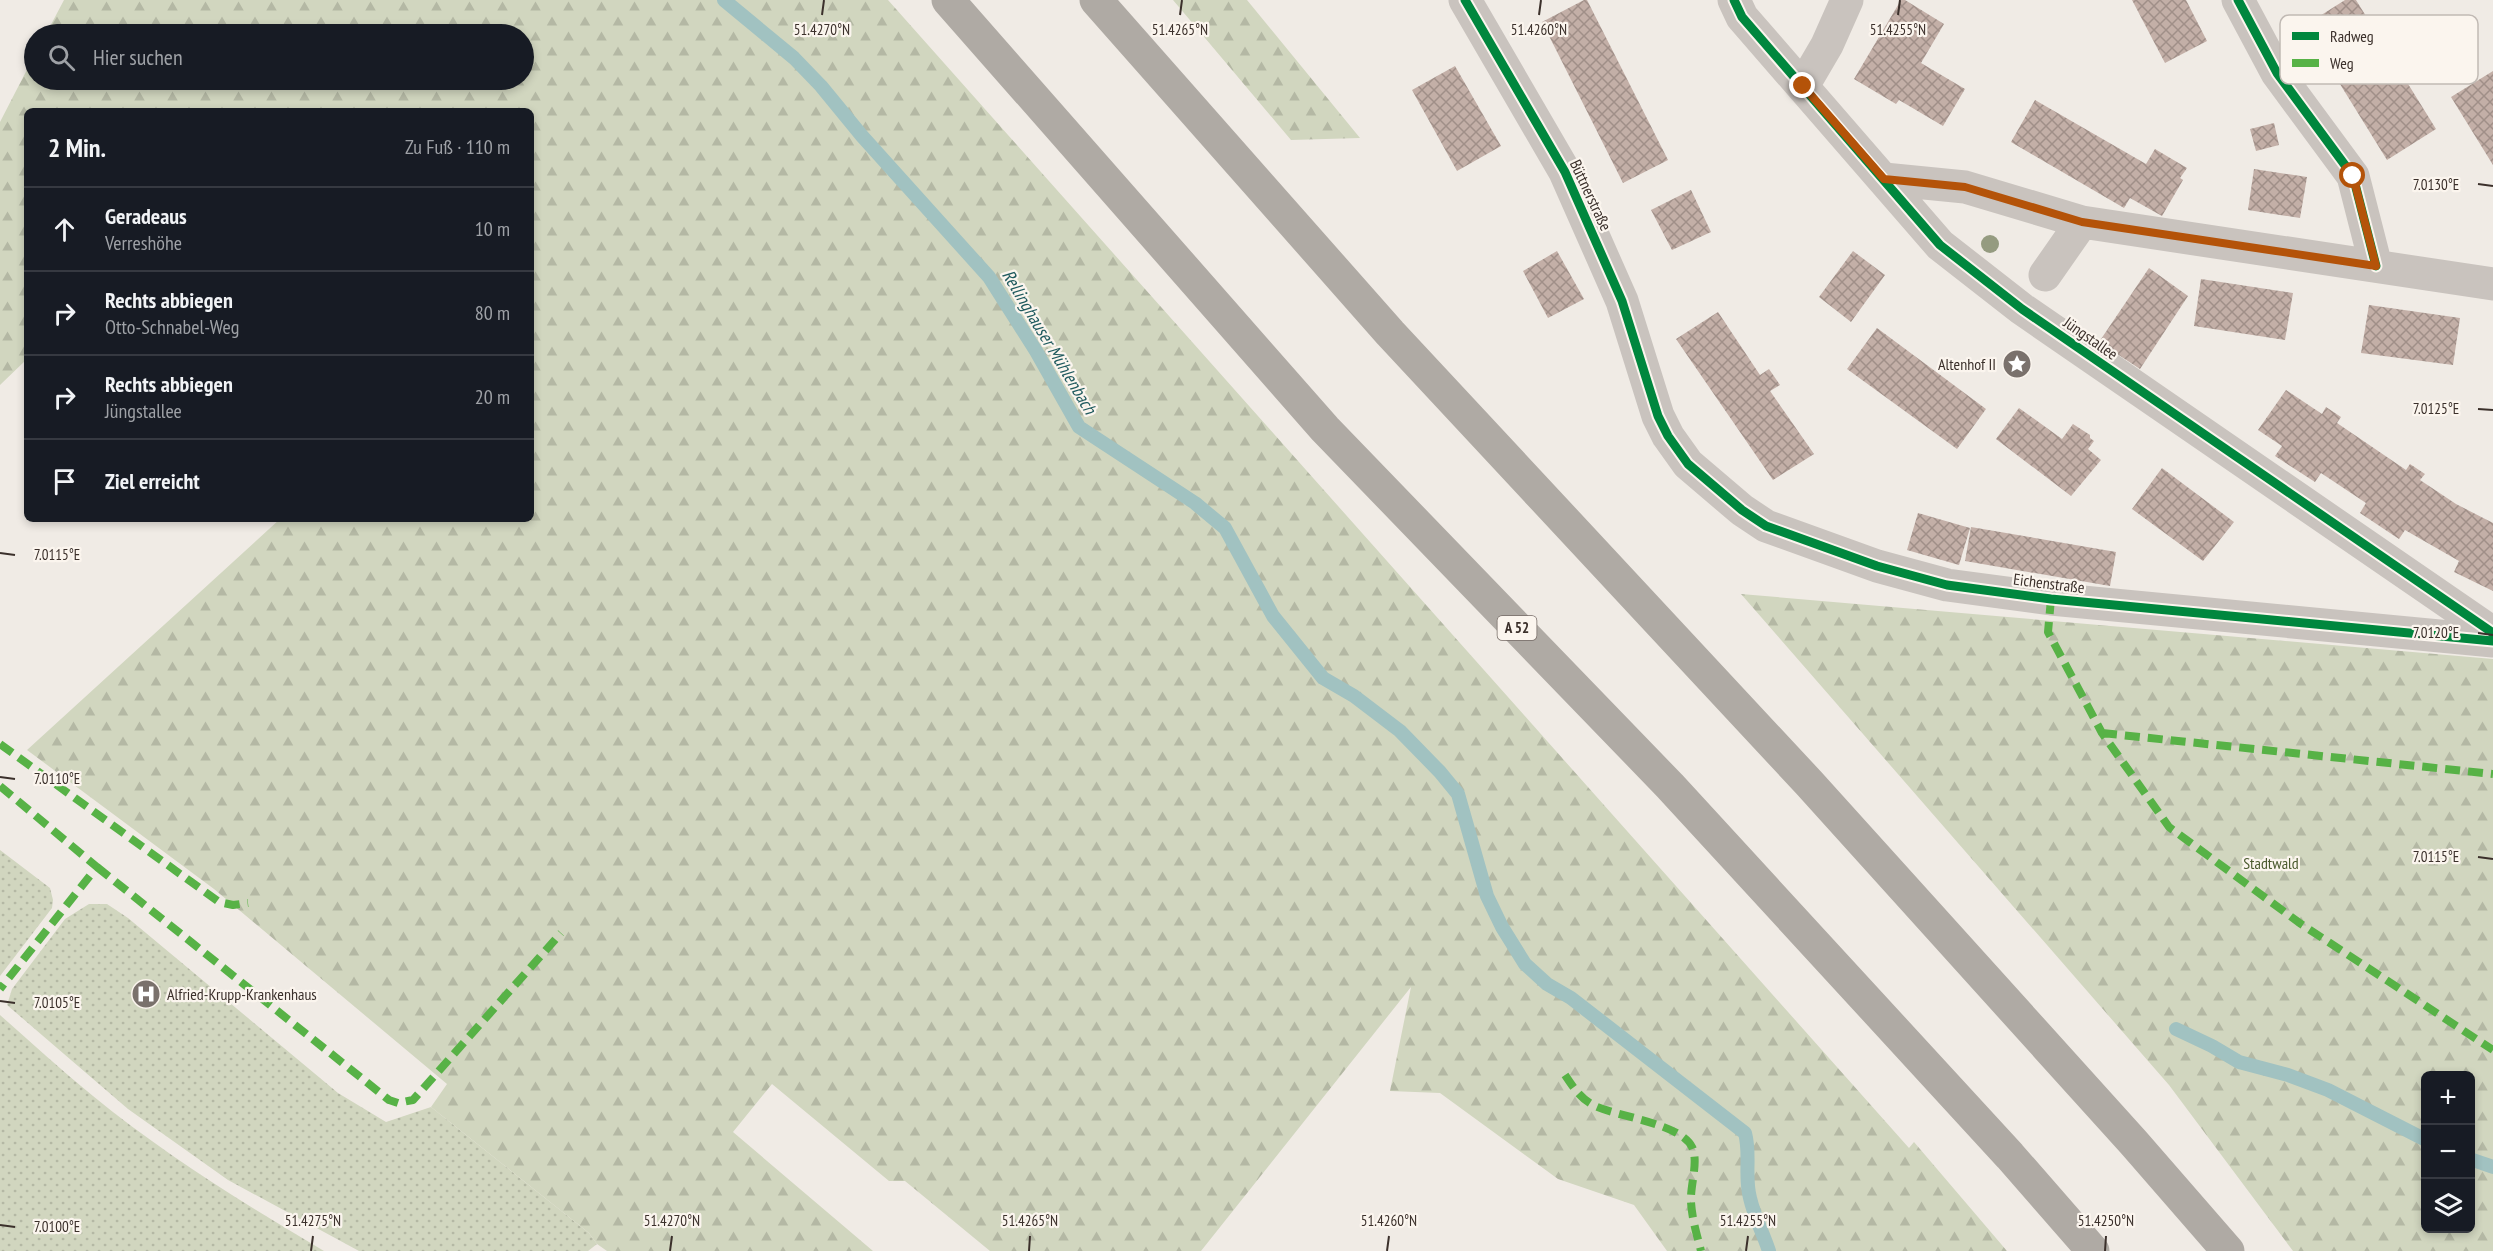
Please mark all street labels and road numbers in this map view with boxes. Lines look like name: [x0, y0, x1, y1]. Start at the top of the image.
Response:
street label: Büttnerstraße: [1566, 156, 1616, 234]
street label: Jüngstallee: [2059, 312, 2122, 364]
street label: Eichenstraße: [2012, 569, 2086, 597]
road number: A 52: [1498, 616, 1537, 640]

